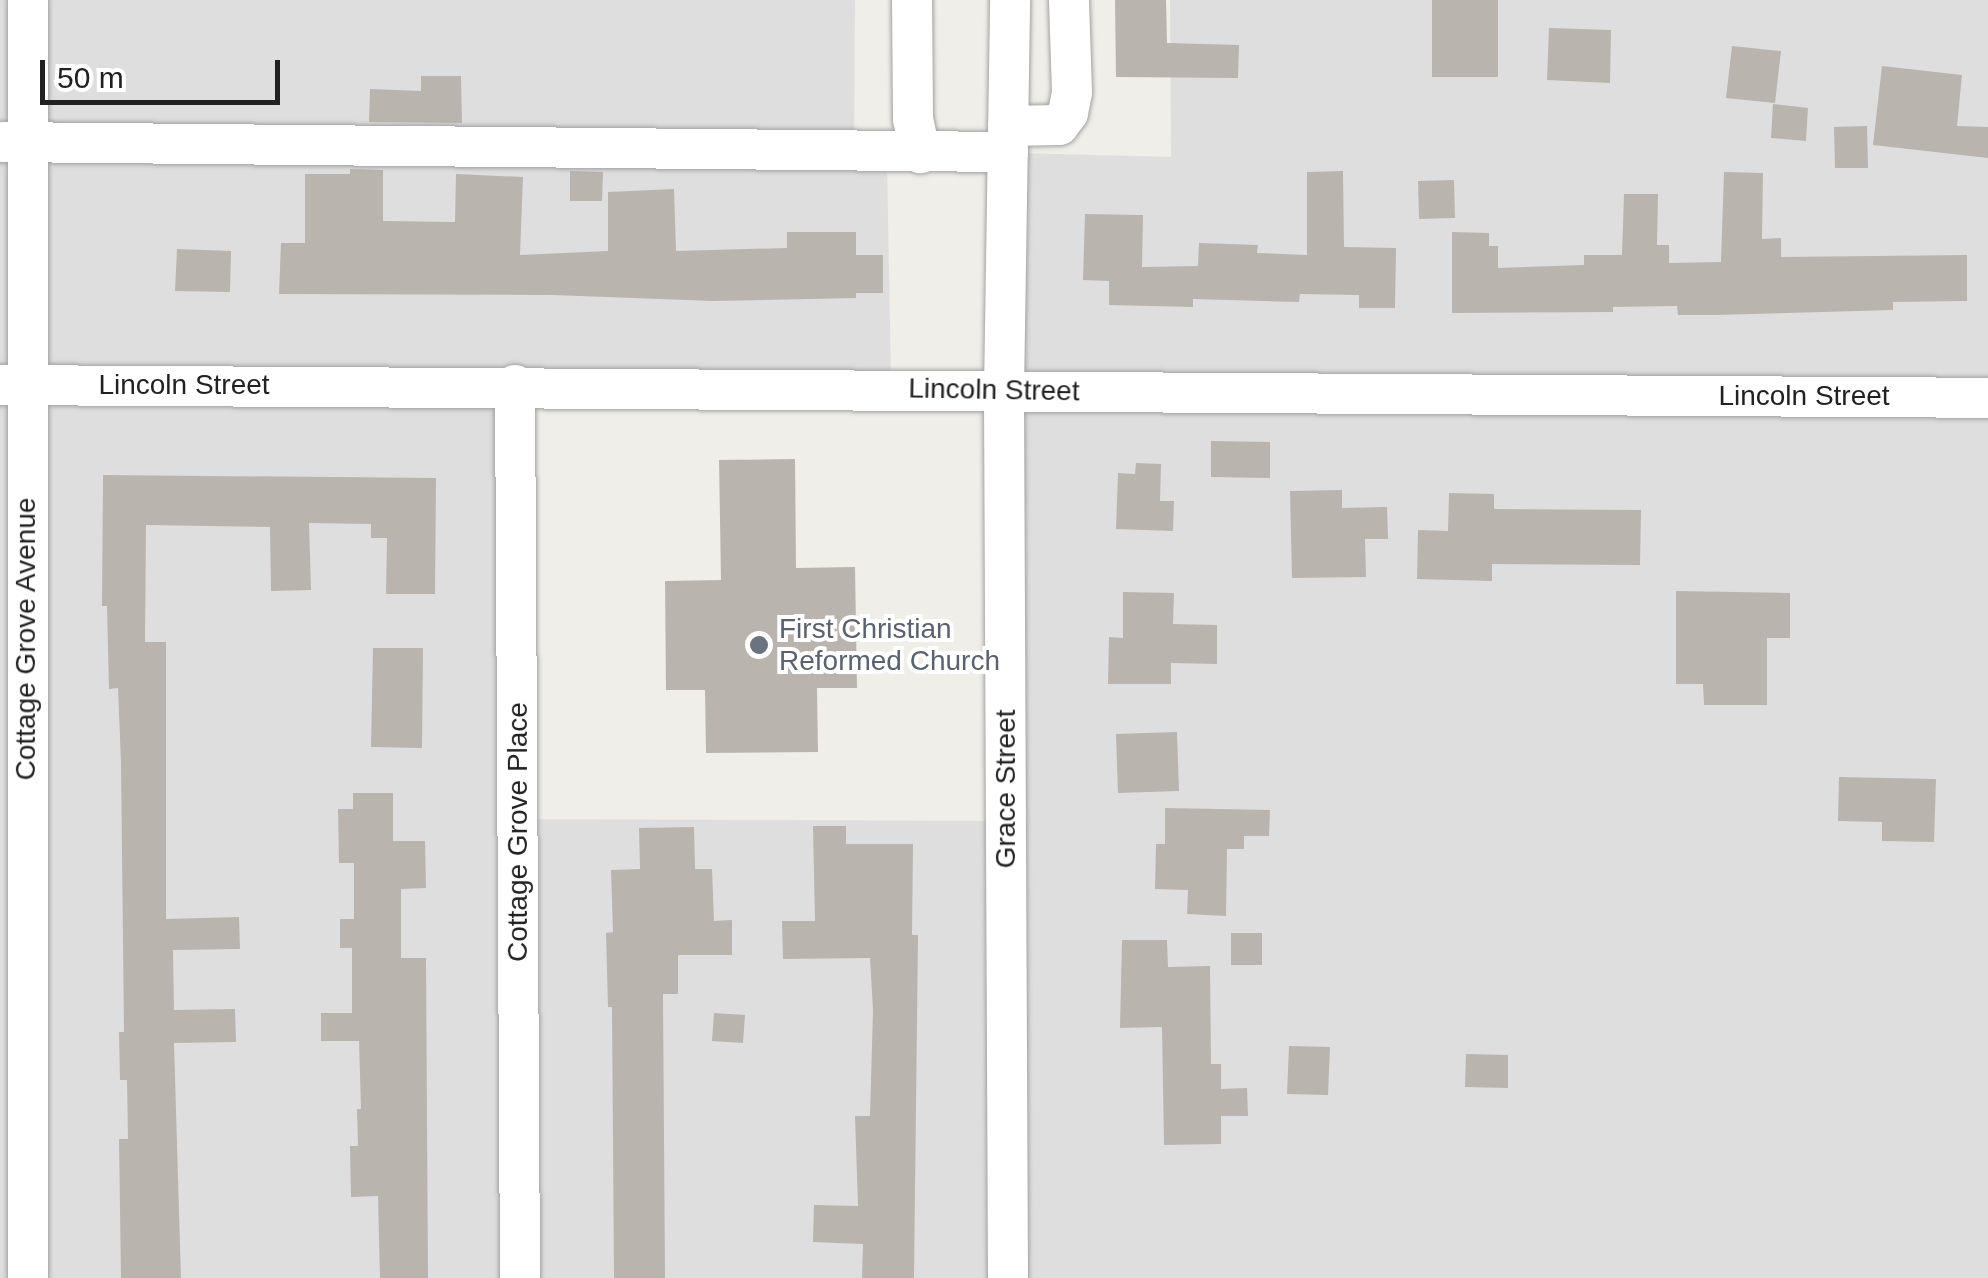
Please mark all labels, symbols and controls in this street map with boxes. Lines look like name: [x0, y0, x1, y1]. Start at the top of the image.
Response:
scale bar: [45, 40, 285, 102]
text: 50 m: [57, 61, 124, 94]
street label: Lincoln Street: [98, 368, 270, 402]
street label: Lincoln Street: [908, 372, 1080, 408]
street label: Lincoln Street: [1718, 379, 1890, 413]
street label: Cottage Grove Avenue: [9, 497, 43, 781]
place label: First Christian Reformed Church: [779, 612, 1000, 678]
marker: First Christian Reformed Church: [748, 634, 770, 656]
street label: Cottage Grove Place: [501, 702, 535, 962]
street label: Grace Street: [989, 710, 1023, 868]

